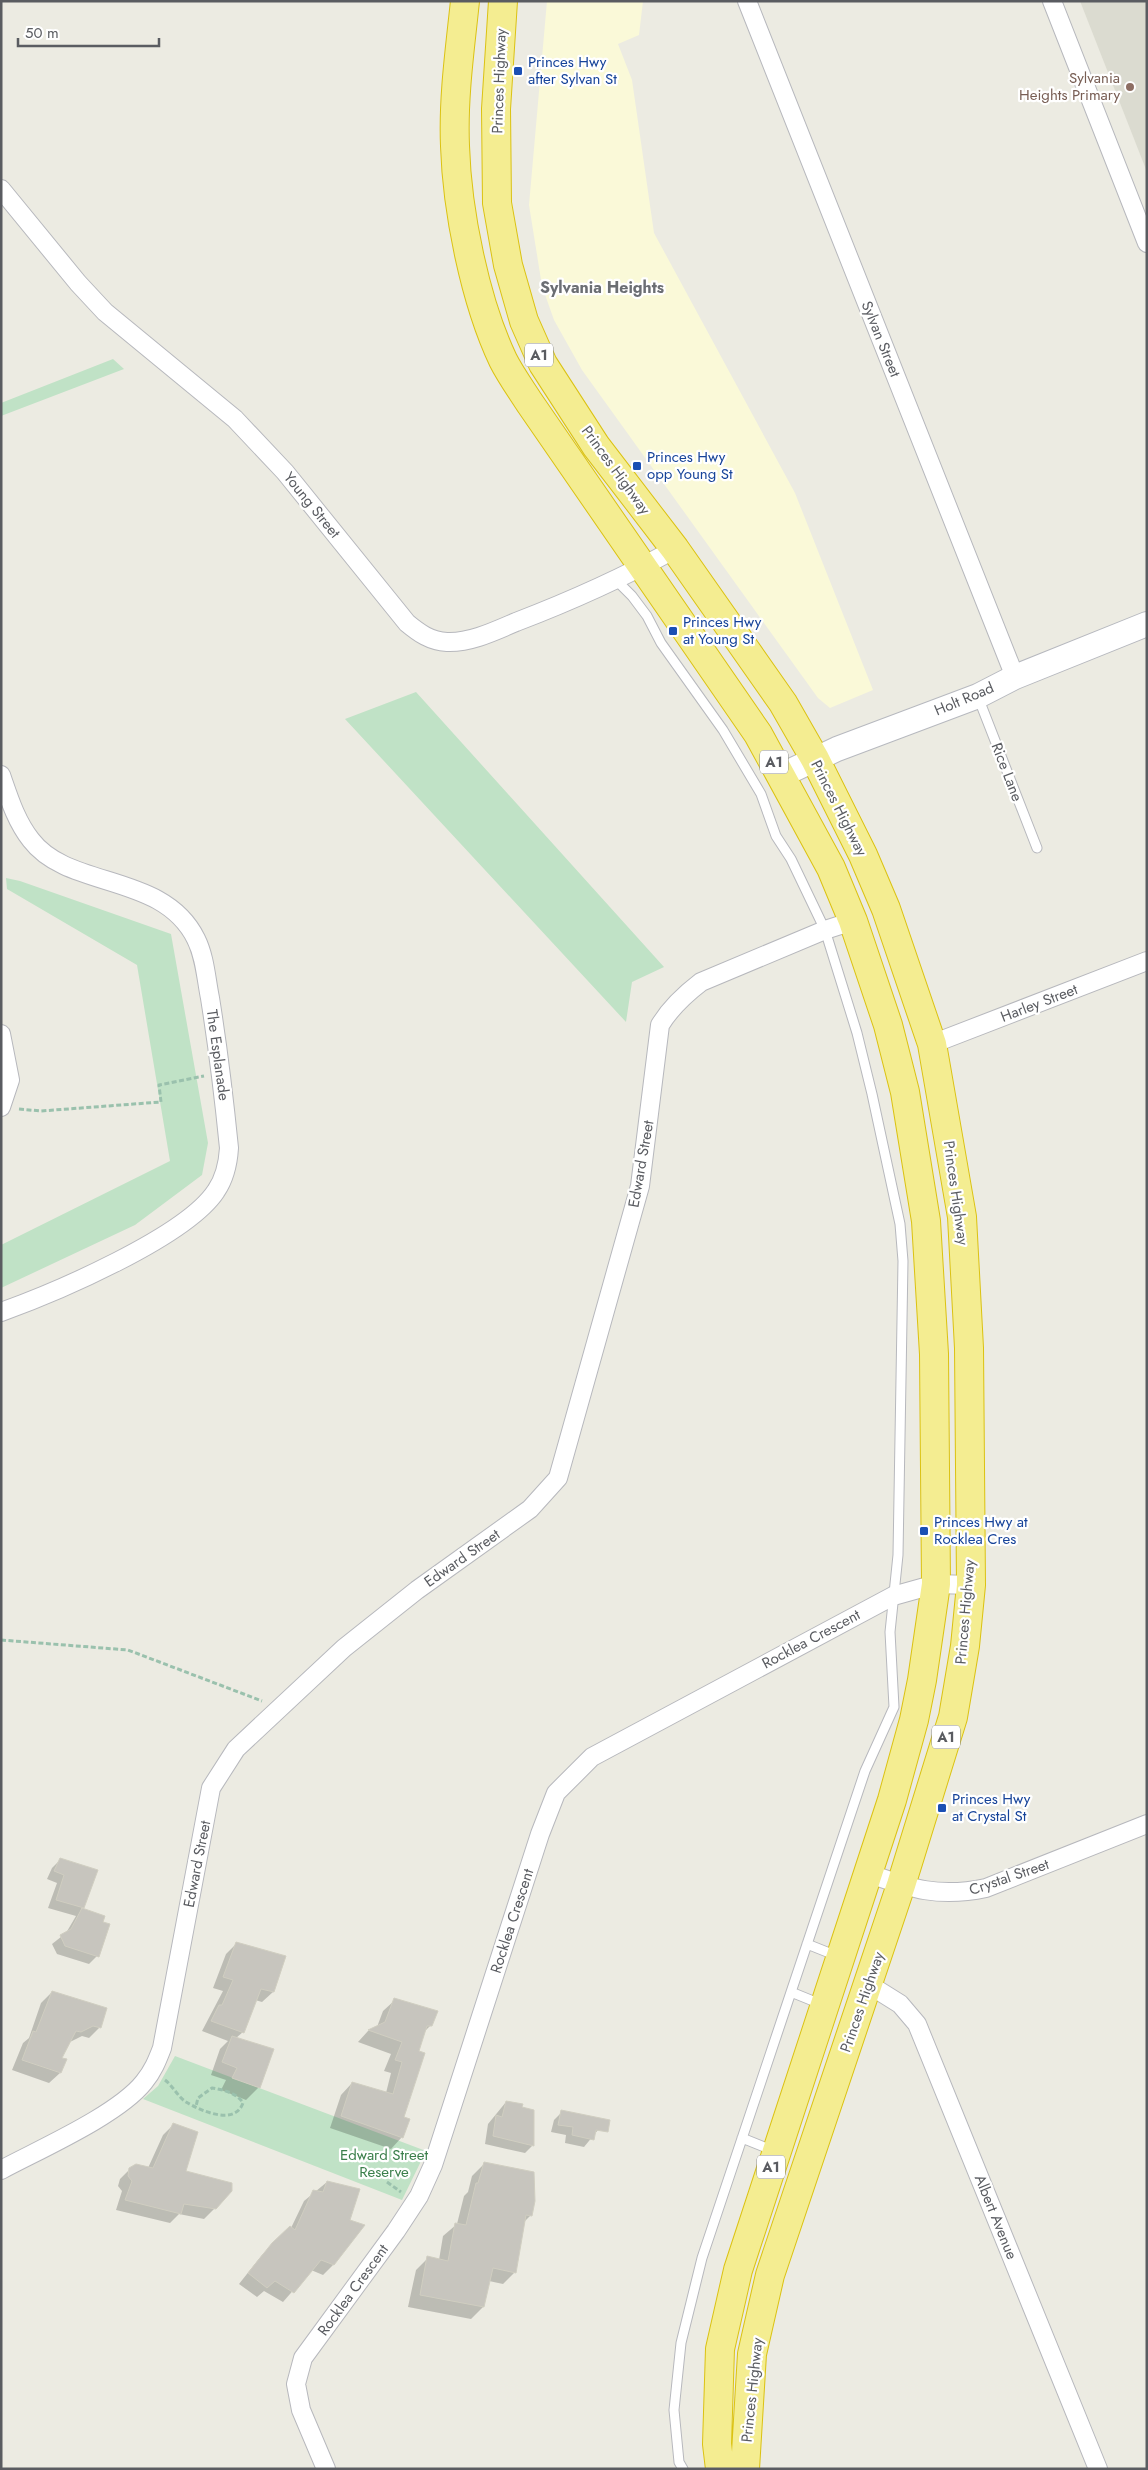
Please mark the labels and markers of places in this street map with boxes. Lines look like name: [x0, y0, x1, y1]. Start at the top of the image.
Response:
place label: Princes Hwy after Sylvan St: [528, 51, 617, 90]
marker: Princes Hwy after Sylvan St: [512, 65, 524, 77]
place label: Sylvania Heights Primary: [1019, 67, 1120, 106]
marker: Sylvania Heights Primary: [1124, 81, 1136, 93]
place label: Princes Hwy opp Young St: [647, 446, 733, 485]
marker: Princes Hwy opp Young St: [631, 460, 643, 472]
place label: Princes Hwy at Young St: [683, 611, 762, 650]
marker: Princes Hwy at Young St: [667, 625, 679, 637]
place label: Princes Hwy at Rocklea Cres: [934, 1511, 1028, 1550]
marker: Princes Hwy at Rocklea Cres: [918, 1525, 930, 1537]
place label: Princes Hwy at Crystal St: [952, 1788, 1031, 1827]
marker: Princes Hwy at Crystal St: [936, 1802, 948, 1814]

